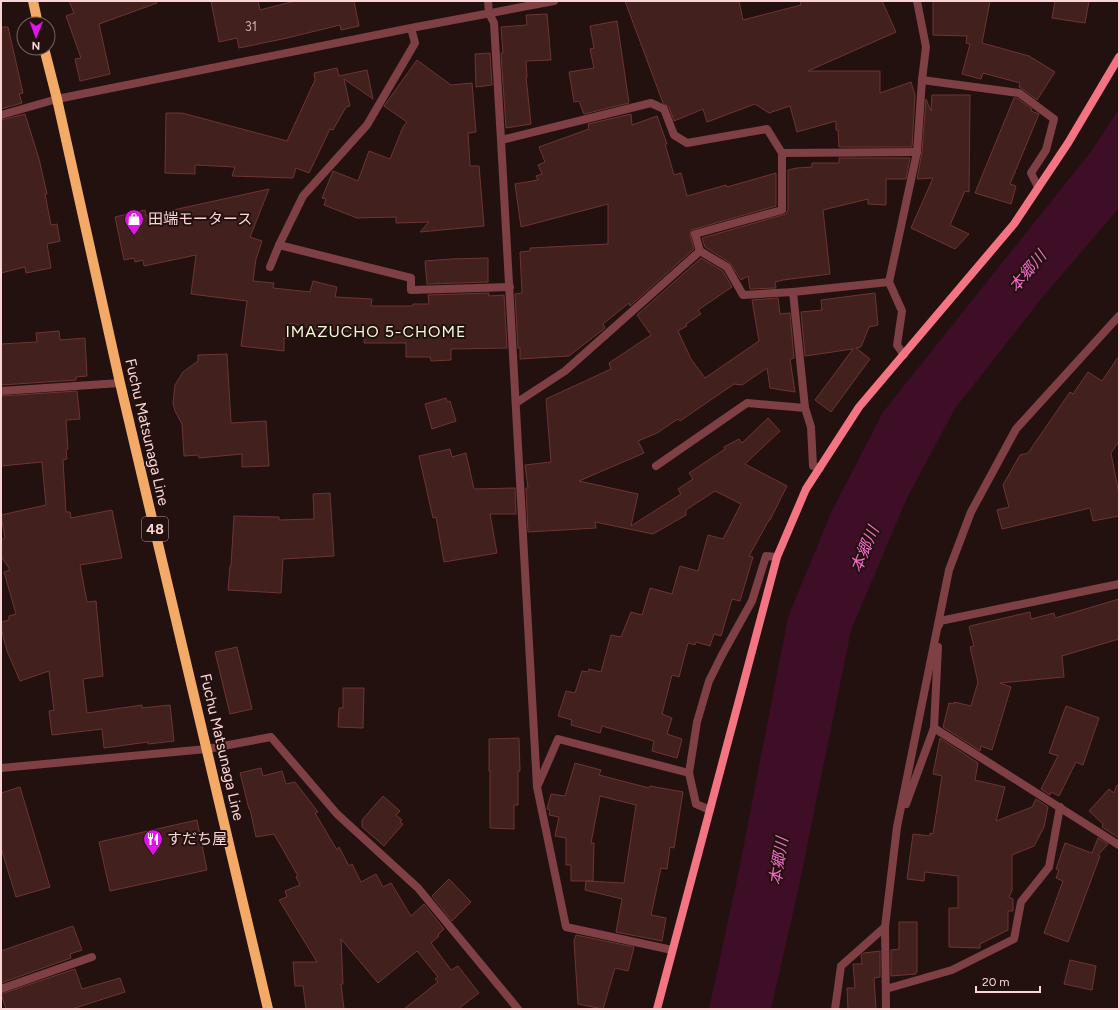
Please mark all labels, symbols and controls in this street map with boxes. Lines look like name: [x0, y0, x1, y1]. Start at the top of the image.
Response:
north arrow: [16, 16, 56, 56]
house number: 31: [245, 19, 257, 34]
text: N: [31, 39, 40, 52]
shop icon: 田端モータース: [123, 208, 145, 236]
place label: 田端モータース: [148, 210, 252, 228]
water label: 本郷川: [1005, 245, 1051, 296]
district label: IMAZUCHO 5-CHOME: [285, 322, 467, 341]
street label: Fuchu Matsunaga Line: [121, 357, 173, 507]
road number: 48: [142, 517, 168, 541]
water label: 本郷川: [846, 522, 883, 575]
street label: Fuchu Matsunaga Line: [196, 672, 248, 822]
restaurant icon: すだち屋: [142, 828, 164, 856]
place label: すだち屋: [167, 830, 227, 848]
water label: 本郷川: [765, 834, 792, 886]
scale bar: [976, 968, 1040, 994]
text: 20 m: [982, 975, 1010, 989]

